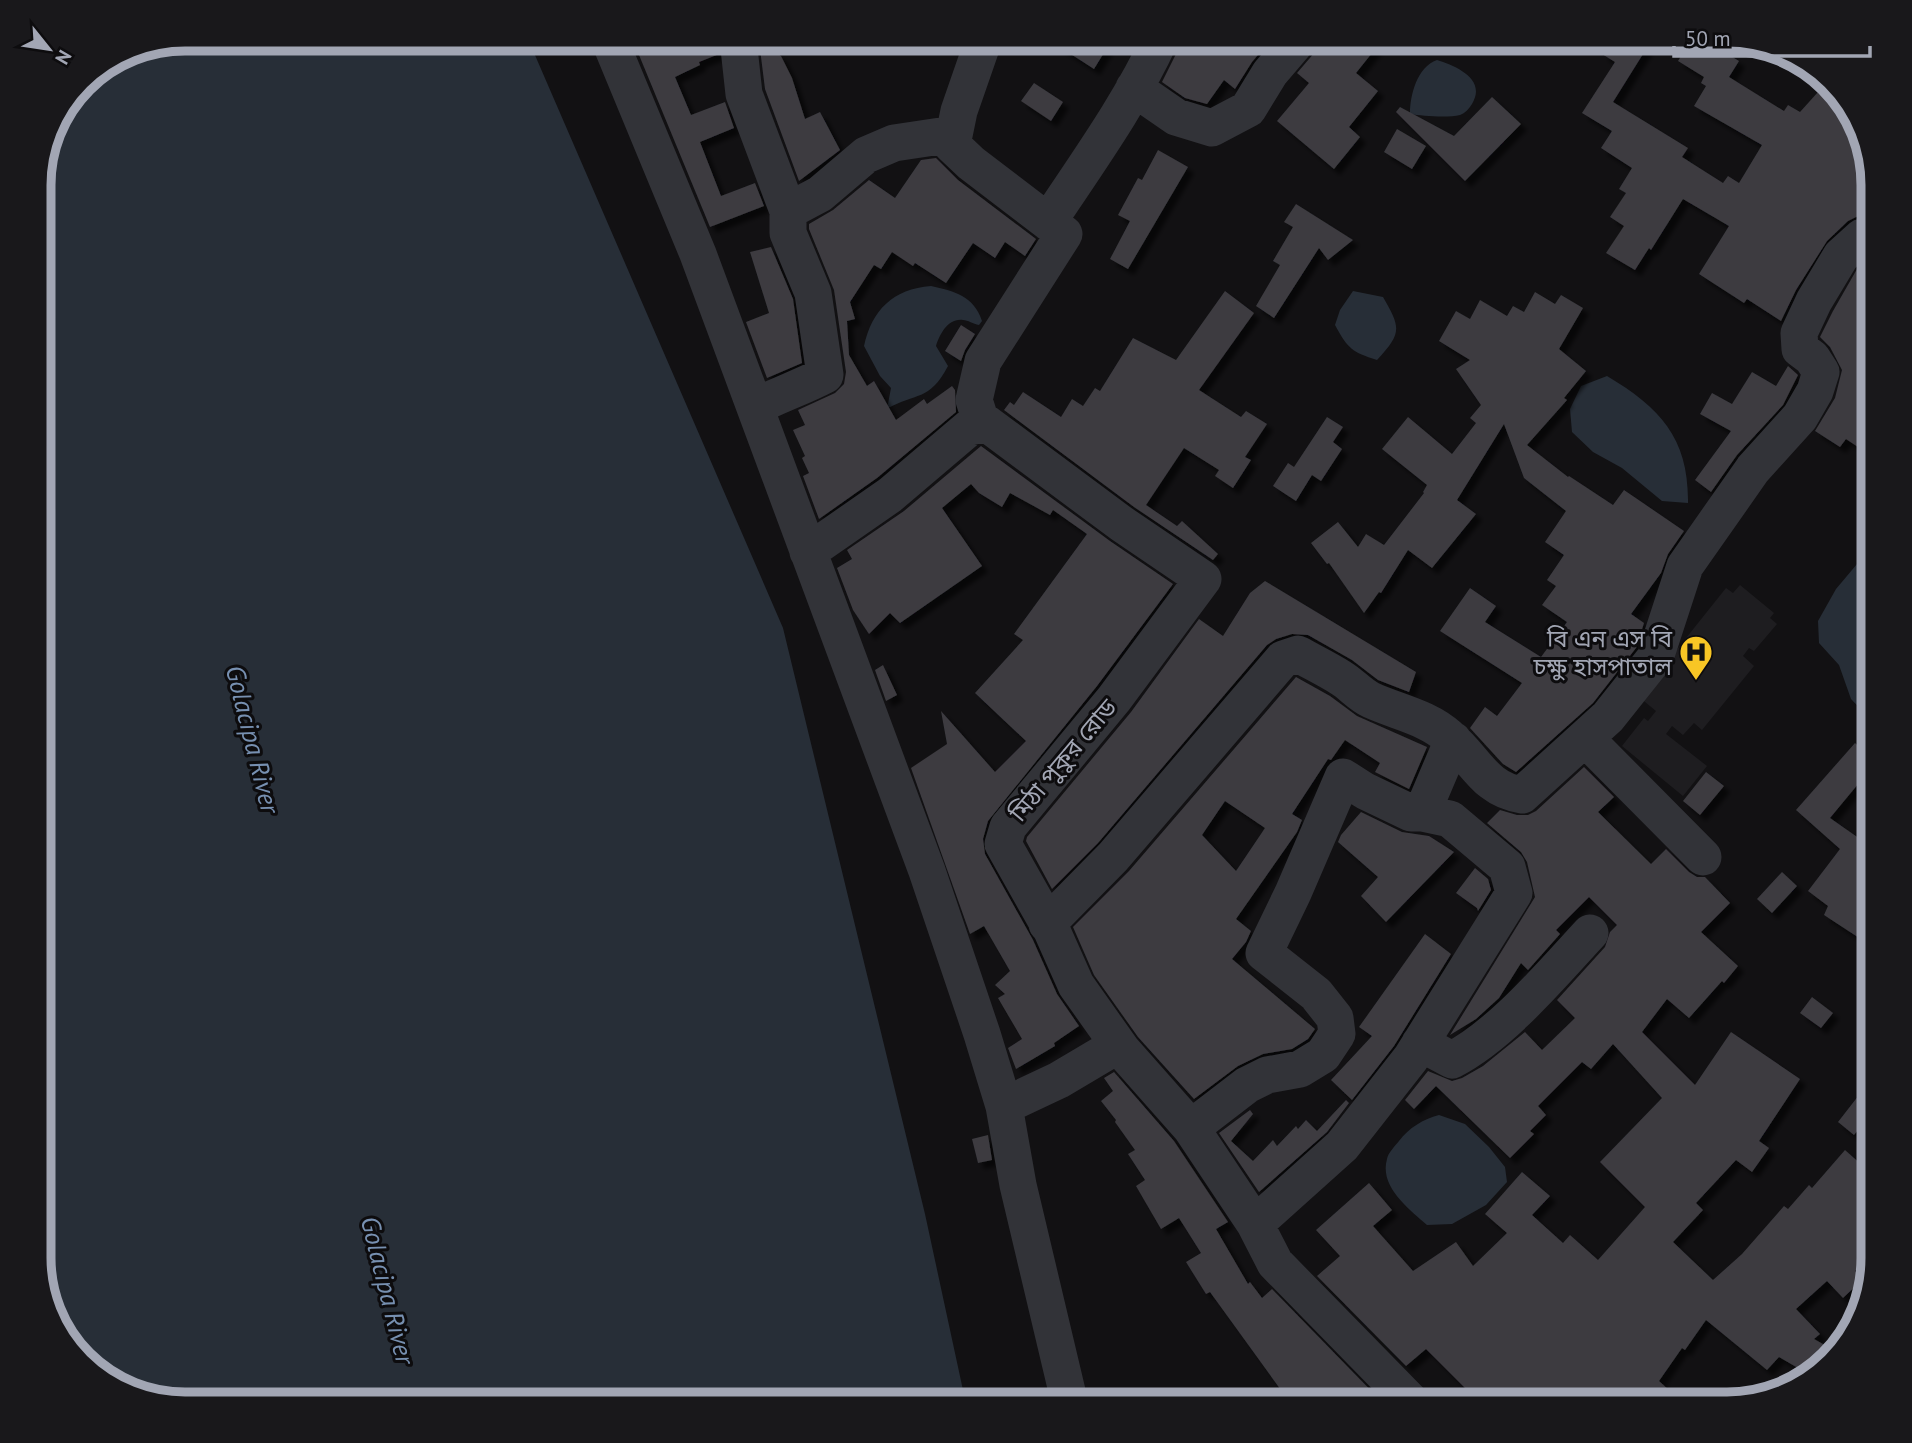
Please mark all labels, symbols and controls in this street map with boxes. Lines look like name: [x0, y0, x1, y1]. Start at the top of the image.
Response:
north arrow: [14, 14, 84, 84]
scale bar: [1674, 14, 1870, 58]
text: 50 m: [1685, 25, 1731, 52]
text: N: [50, 46, 77, 69]
place label: বি এন এস বি চক্ষু হাসপাতাল: [1532, 623, 1673, 682]
hospital icon: বি এন এস বি চক্ষু হাসপাতাল: [1677, 633, 1715, 682]
water label: Golacipa River: [219, 662, 288, 818]
street label: মিঠা পুকুর রোড: [1002, 692, 1124, 828]
water label: Golacipa River: [354, 1213, 423, 1369]

